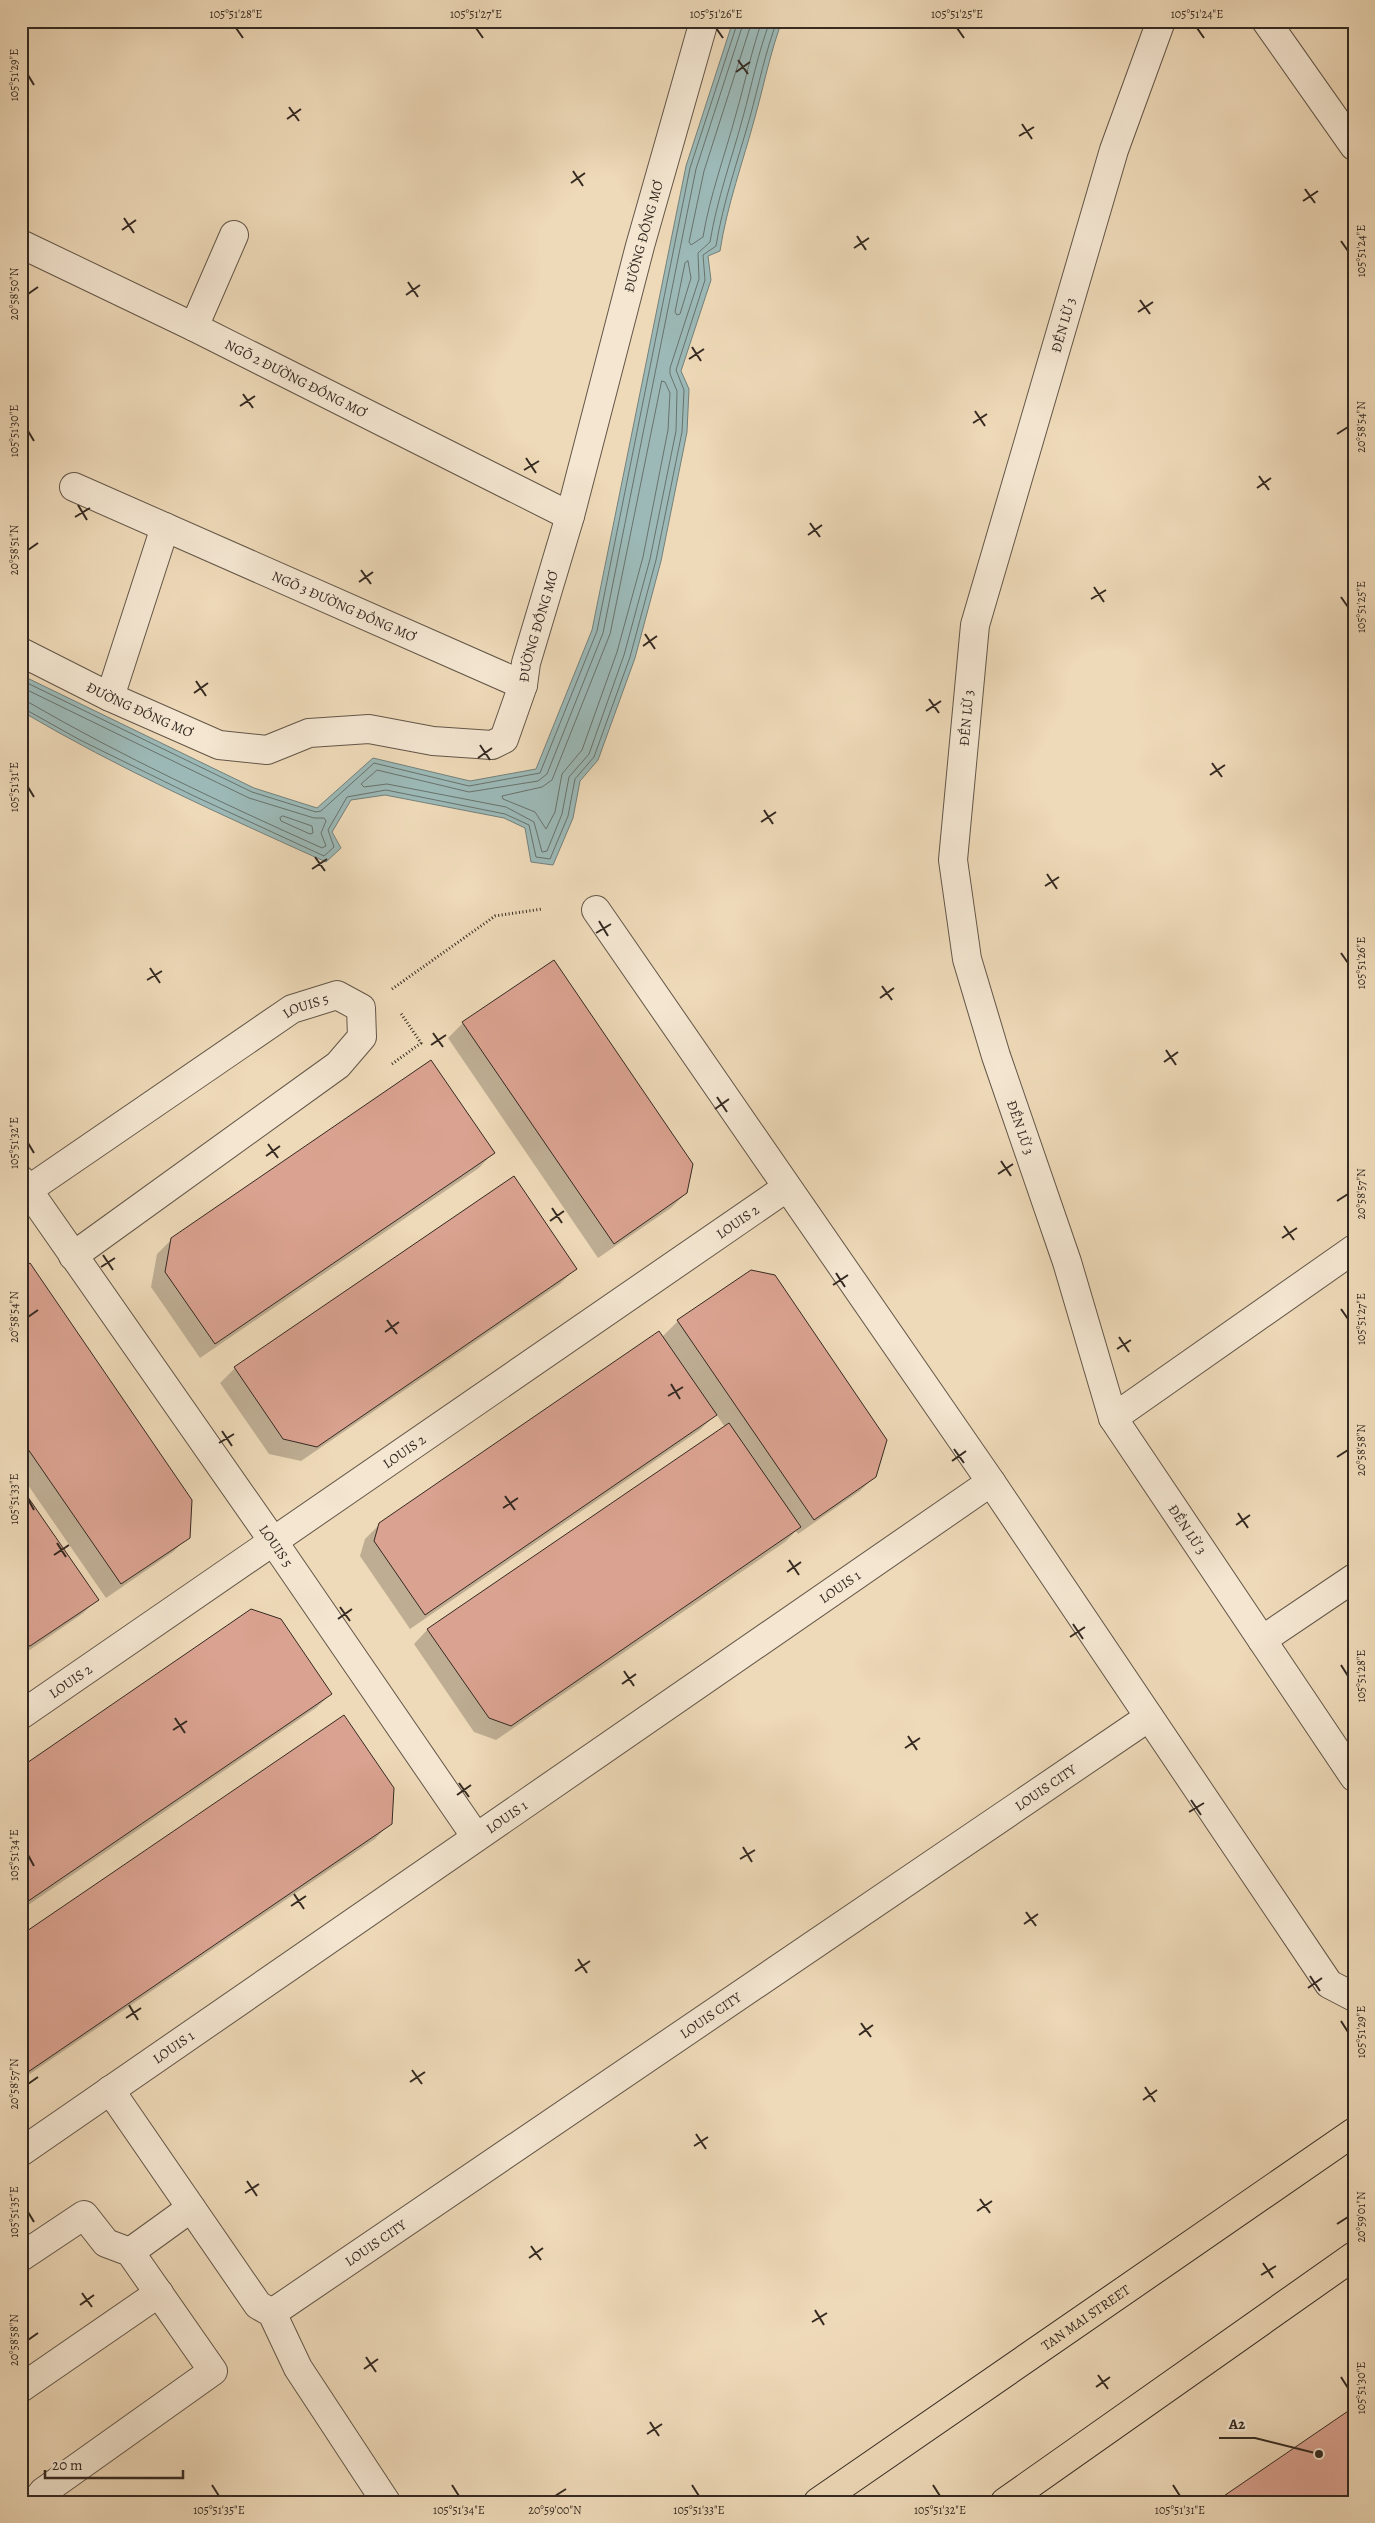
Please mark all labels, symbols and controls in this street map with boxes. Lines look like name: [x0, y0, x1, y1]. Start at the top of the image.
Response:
text: 105°51'28"E: [210, 6, 262, 22]
text: 105°51'27"E: [450, 6, 502, 22]
text: 105°51'26"E: [690, 6, 742, 22]
text: 105°51'25"E: [931, 6, 983, 22]
text: 105°51'24"E: [1171, 6, 1223, 22]
text: 105°51'29"E: [6, 49, 22, 101]
street label: ĐƯỜNG ĐỒNG MƠ: [619, 178, 668, 295]
text: 105°51'24"E: [1353, 225, 1369, 277]
text: 20°58'50"N: [6, 267, 22, 320]
street label: ĐỀN LỪ 3: [1047, 295, 1080, 355]
street label: NGÕ 2 ĐƯỜNG ĐỒNG MƠ: [222, 335, 370, 422]
text: 20°58'54"N: [1353, 401, 1369, 453]
text: 105°51'30"E: [6, 405, 22, 457]
text: 20°58'51"N: [6, 524, 22, 575]
street label: NGÕ 3 ĐƯỜNG ĐỒNG MƠ: [269, 566, 419, 647]
street label: ĐƯỜNG ĐỒNG MƠ: [514, 568, 563, 683]
text: 105°51'25"E: [1353, 581, 1369, 633]
street label: ĐƯỜNG ĐỒNG MƠ: [83, 678, 196, 742]
street label: ĐỀN LỪ 3: [955, 689, 978, 747]
text: 105°51'31"E: [6, 762, 22, 812]
text: 105°51'26"E: [1353, 937, 1369, 989]
street label: LOUIS 5: [279, 989, 331, 1023]
street label: ĐỀN LỪ 3: [1002, 1098, 1038, 1158]
text: 105°51'32"E: [6, 1117, 22, 1169]
text: 20°58'57"N: [1353, 1168, 1369, 1220]
street label: LOUIS 2: [712, 1200, 763, 1243]
text: 20°58'54"N: [6, 1291, 22, 1343]
text: 105°51'27"E: [1353, 1293, 1369, 1345]
text: 20°58'58"N: [1353, 1424, 1369, 1476]
street label: LOUIS 2: [379, 1430, 430, 1473]
text: 105°51'33"E: [6, 1473, 22, 1525]
street label: ĐỀN LỪ 3: [1164, 1501, 1211, 1558]
street label: LOUIS 5: [254, 1521, 297, 1571]
street label: LOUIS 1: [815, 1566, 865, 1608]
text: 105°51'28"E: [1353, 1650, 1369, 1702]
street label: LOUIS 2: [45, 1660, 96, 1703]
street label: LOUIS CITY: [1011, 1760, 1080, 1816]
street label: LOUIS 1: [482, 1796, 531, 1838]
text: 105°51'34"E: [6, 1829, 22, 1881]
street label: LOUIS CITY: [676, 1988, 745, 2043]
text: 105°51'29"E: [1353, 2006, 1369, 2058]
street label: LOUIS 1: [149, 2026, 198, 2068]
text: 20°58'57"N: [6, 2058, 22, 2110]
text: 105°51'35"E: [6, 2186, 22, 2238]
text: 20°59'01"N: [1353, 2191, 1369, 2243]
street label: LOUIS CITY: [341, 2215, 410, 2271]
street label: TAN MAI STREET: [1038, 2280, 1134, 2355]
text: 20°58'58"N: [6, 2314, 22, 2366]
text: 105°51'30"E: [1353, 2362, 1369, 2414]
callout: A2: [1219, 2408, 1255, 2438]
text: A2: [1228, 2414, 1246, 2434]
scale bar: [45, 2448, 182, 2480]
text: 20 m: [52, 2455, 83, 2475]
text: 105°51'35"E: [193, 2502, 245, 2518]
text: 105°51'34"E: [433, 2502, 485, 2518]
text: 20°59'00"N: [528, 2502, 582, 2518]
text: 105°51'33"E: [673, 2502, 725, 2518]
text: 105°51'32"E: [914, 2502, 966, 2518]
text: 105°51'31"E: [1155, 2502, 1205, 2518]

